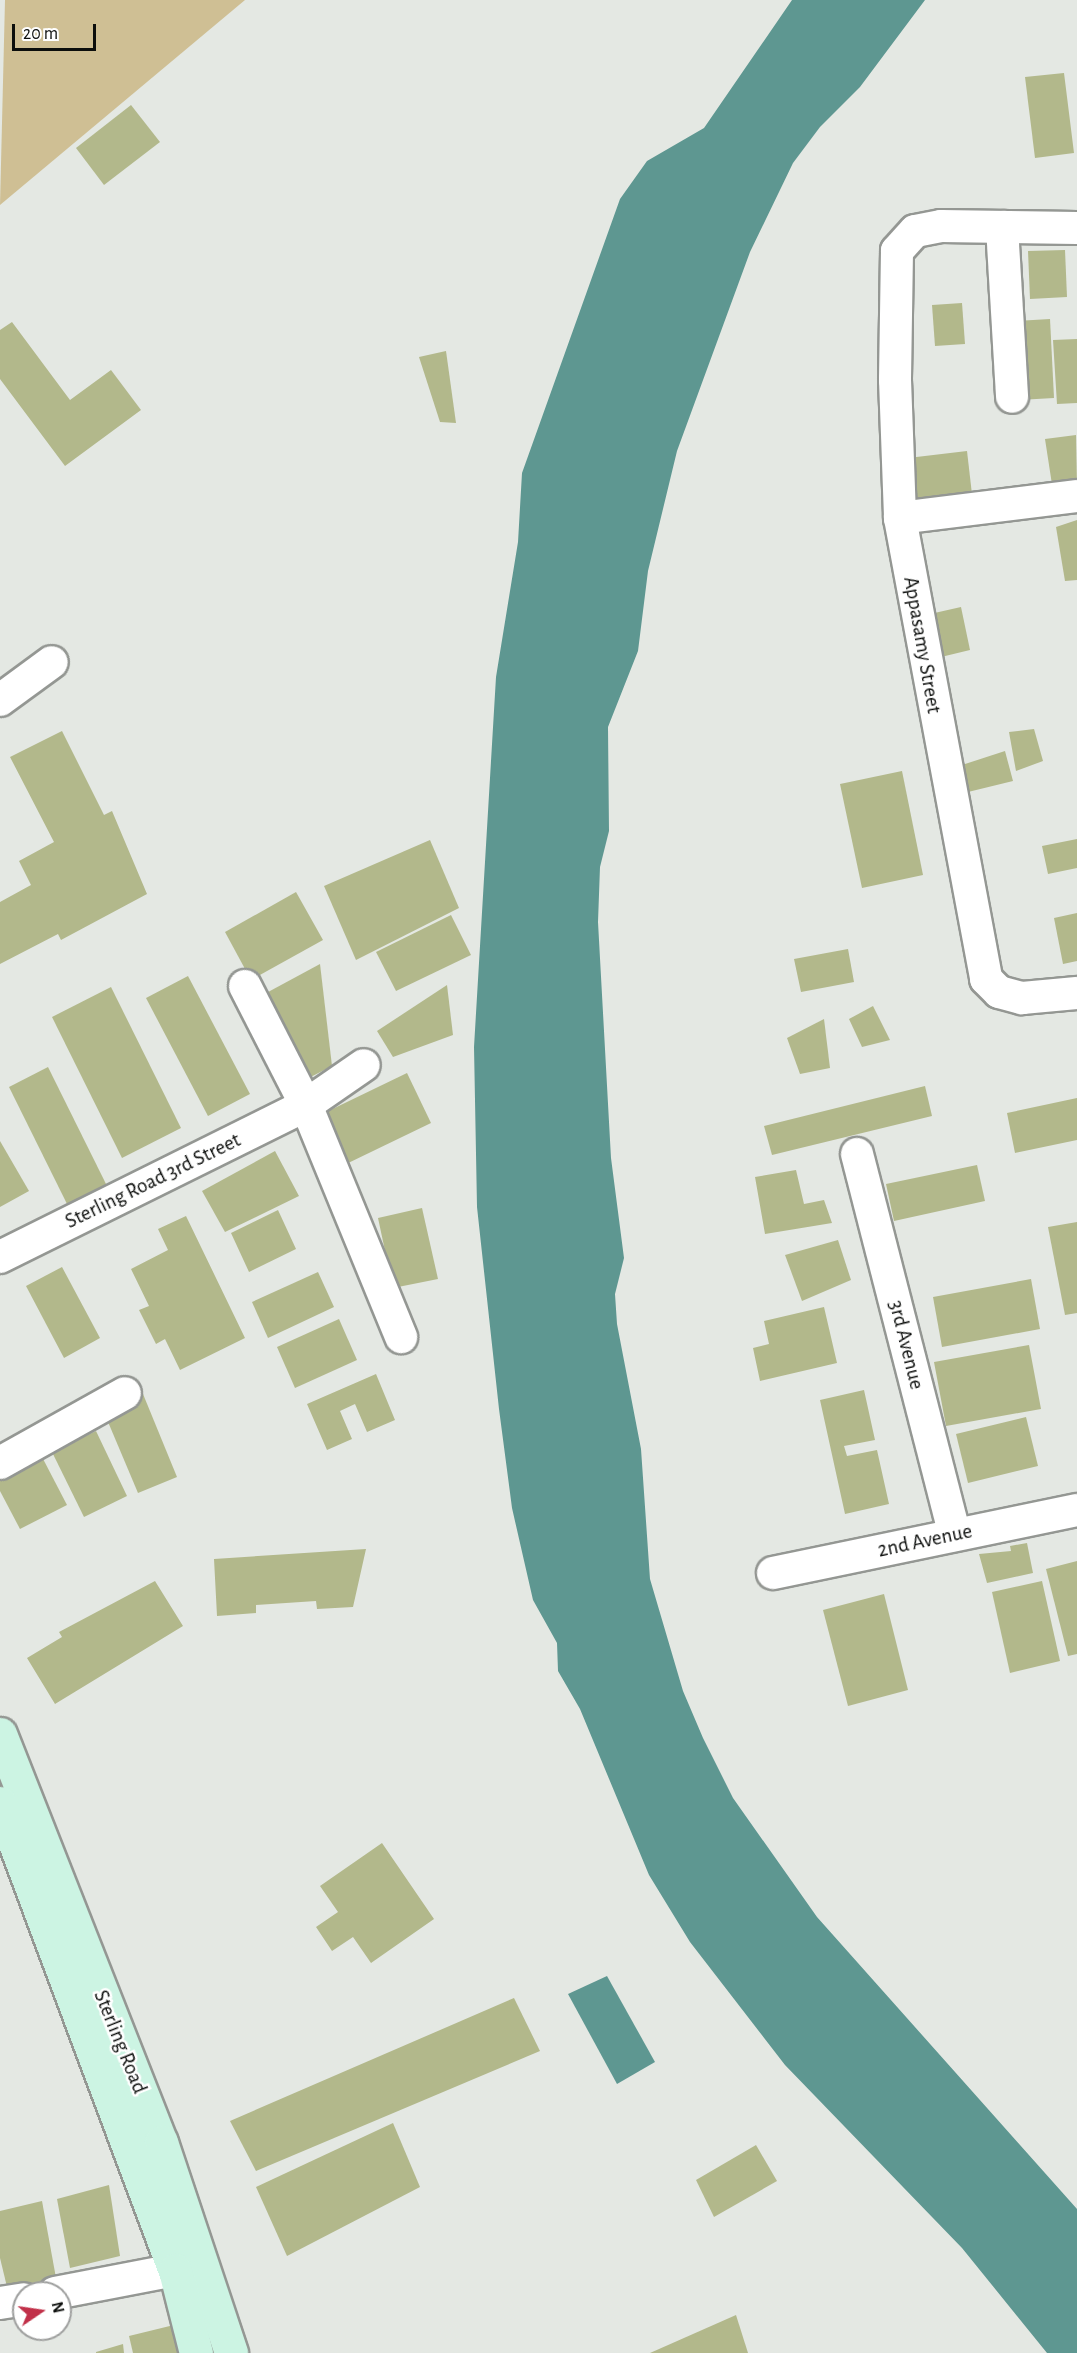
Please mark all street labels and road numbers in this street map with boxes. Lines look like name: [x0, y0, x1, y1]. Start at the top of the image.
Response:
street label: Appasamy Street: [898, 575, 946, 715]
street label: Sterling Road 3rd Street: [61, 1128, 245, 1234]
street label: 3rd Avenue: [883, 1298, 929, 1392]
street label: 2nd Avenue: [875, 1519, 975, 1563]
street label: Sterling Road: [88, 1987, 152, 2097]

